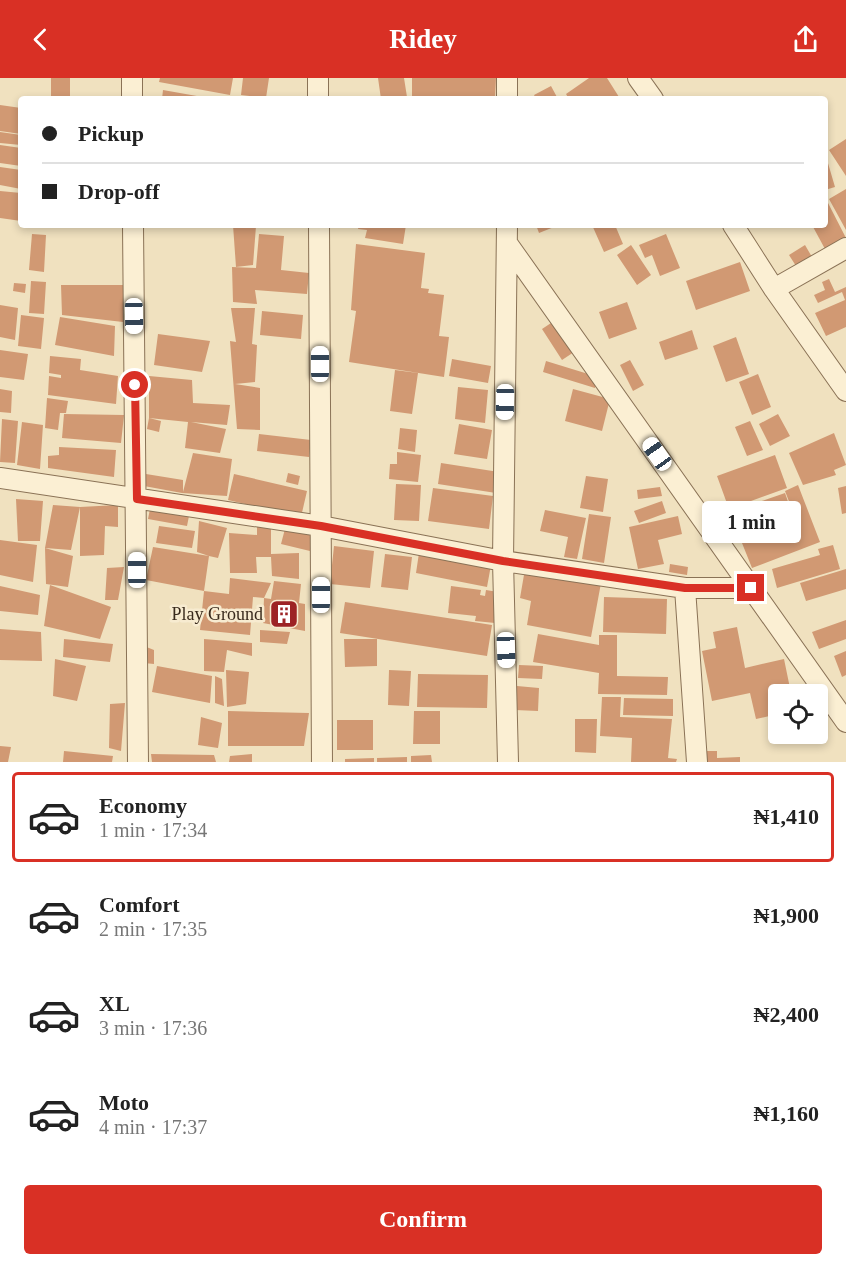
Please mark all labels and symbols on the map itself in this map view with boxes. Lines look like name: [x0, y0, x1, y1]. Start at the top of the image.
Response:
car: [125, 298, 143, 334]
car: [311, 346, 329, 382]
route start: [121, 371, 148, 398]
car: [496, 384, 514, 420]
car: [639, 434, 675, 474]
callout: 1 min: [702, 501, 801, 543]
car: [128, 552, 146, 588]
route end: [737, 574, 764, 601]
car: [312, 577, 330, 613]
building icon: Play Ground: [268, 598, 300, 630]
place label: Play Ground: [172, 604, 263, 624]
car: [496, 632, 516, 668]

